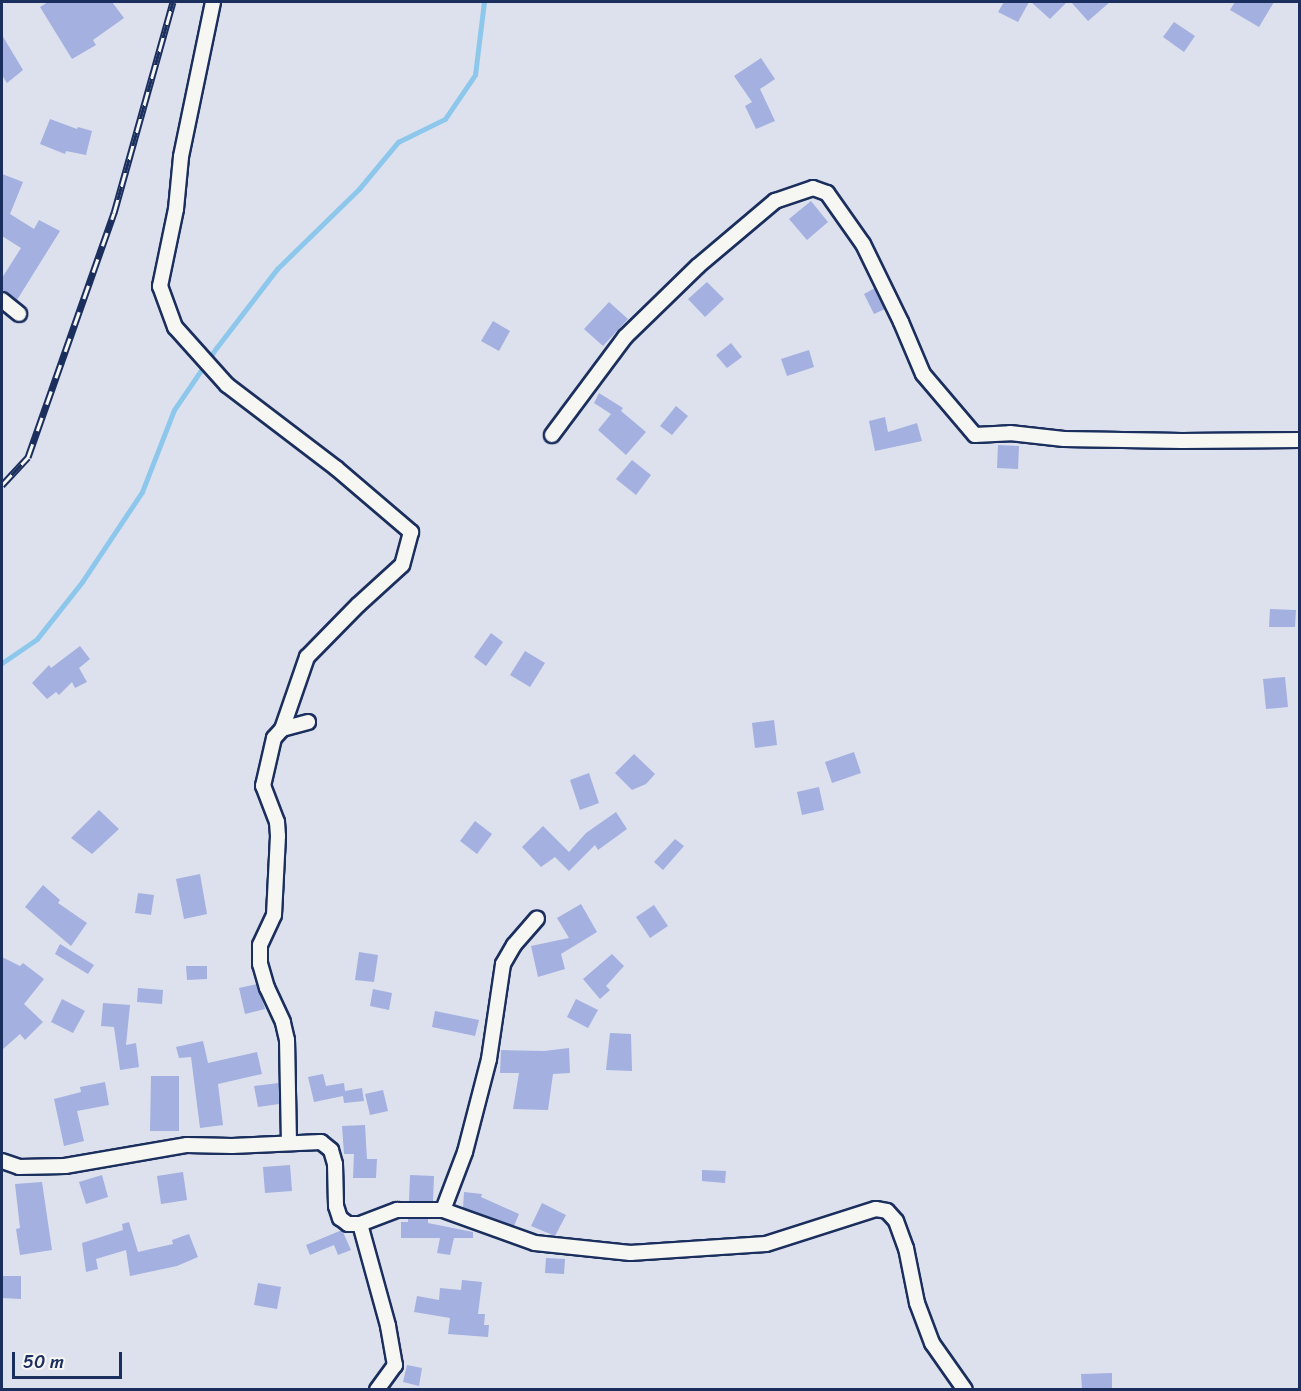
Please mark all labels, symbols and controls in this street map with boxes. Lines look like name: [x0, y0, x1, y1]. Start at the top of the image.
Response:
scale bar: [15, 1340, 124, 1378]
text: 50 m: [23, 1346, 64, 1378]

